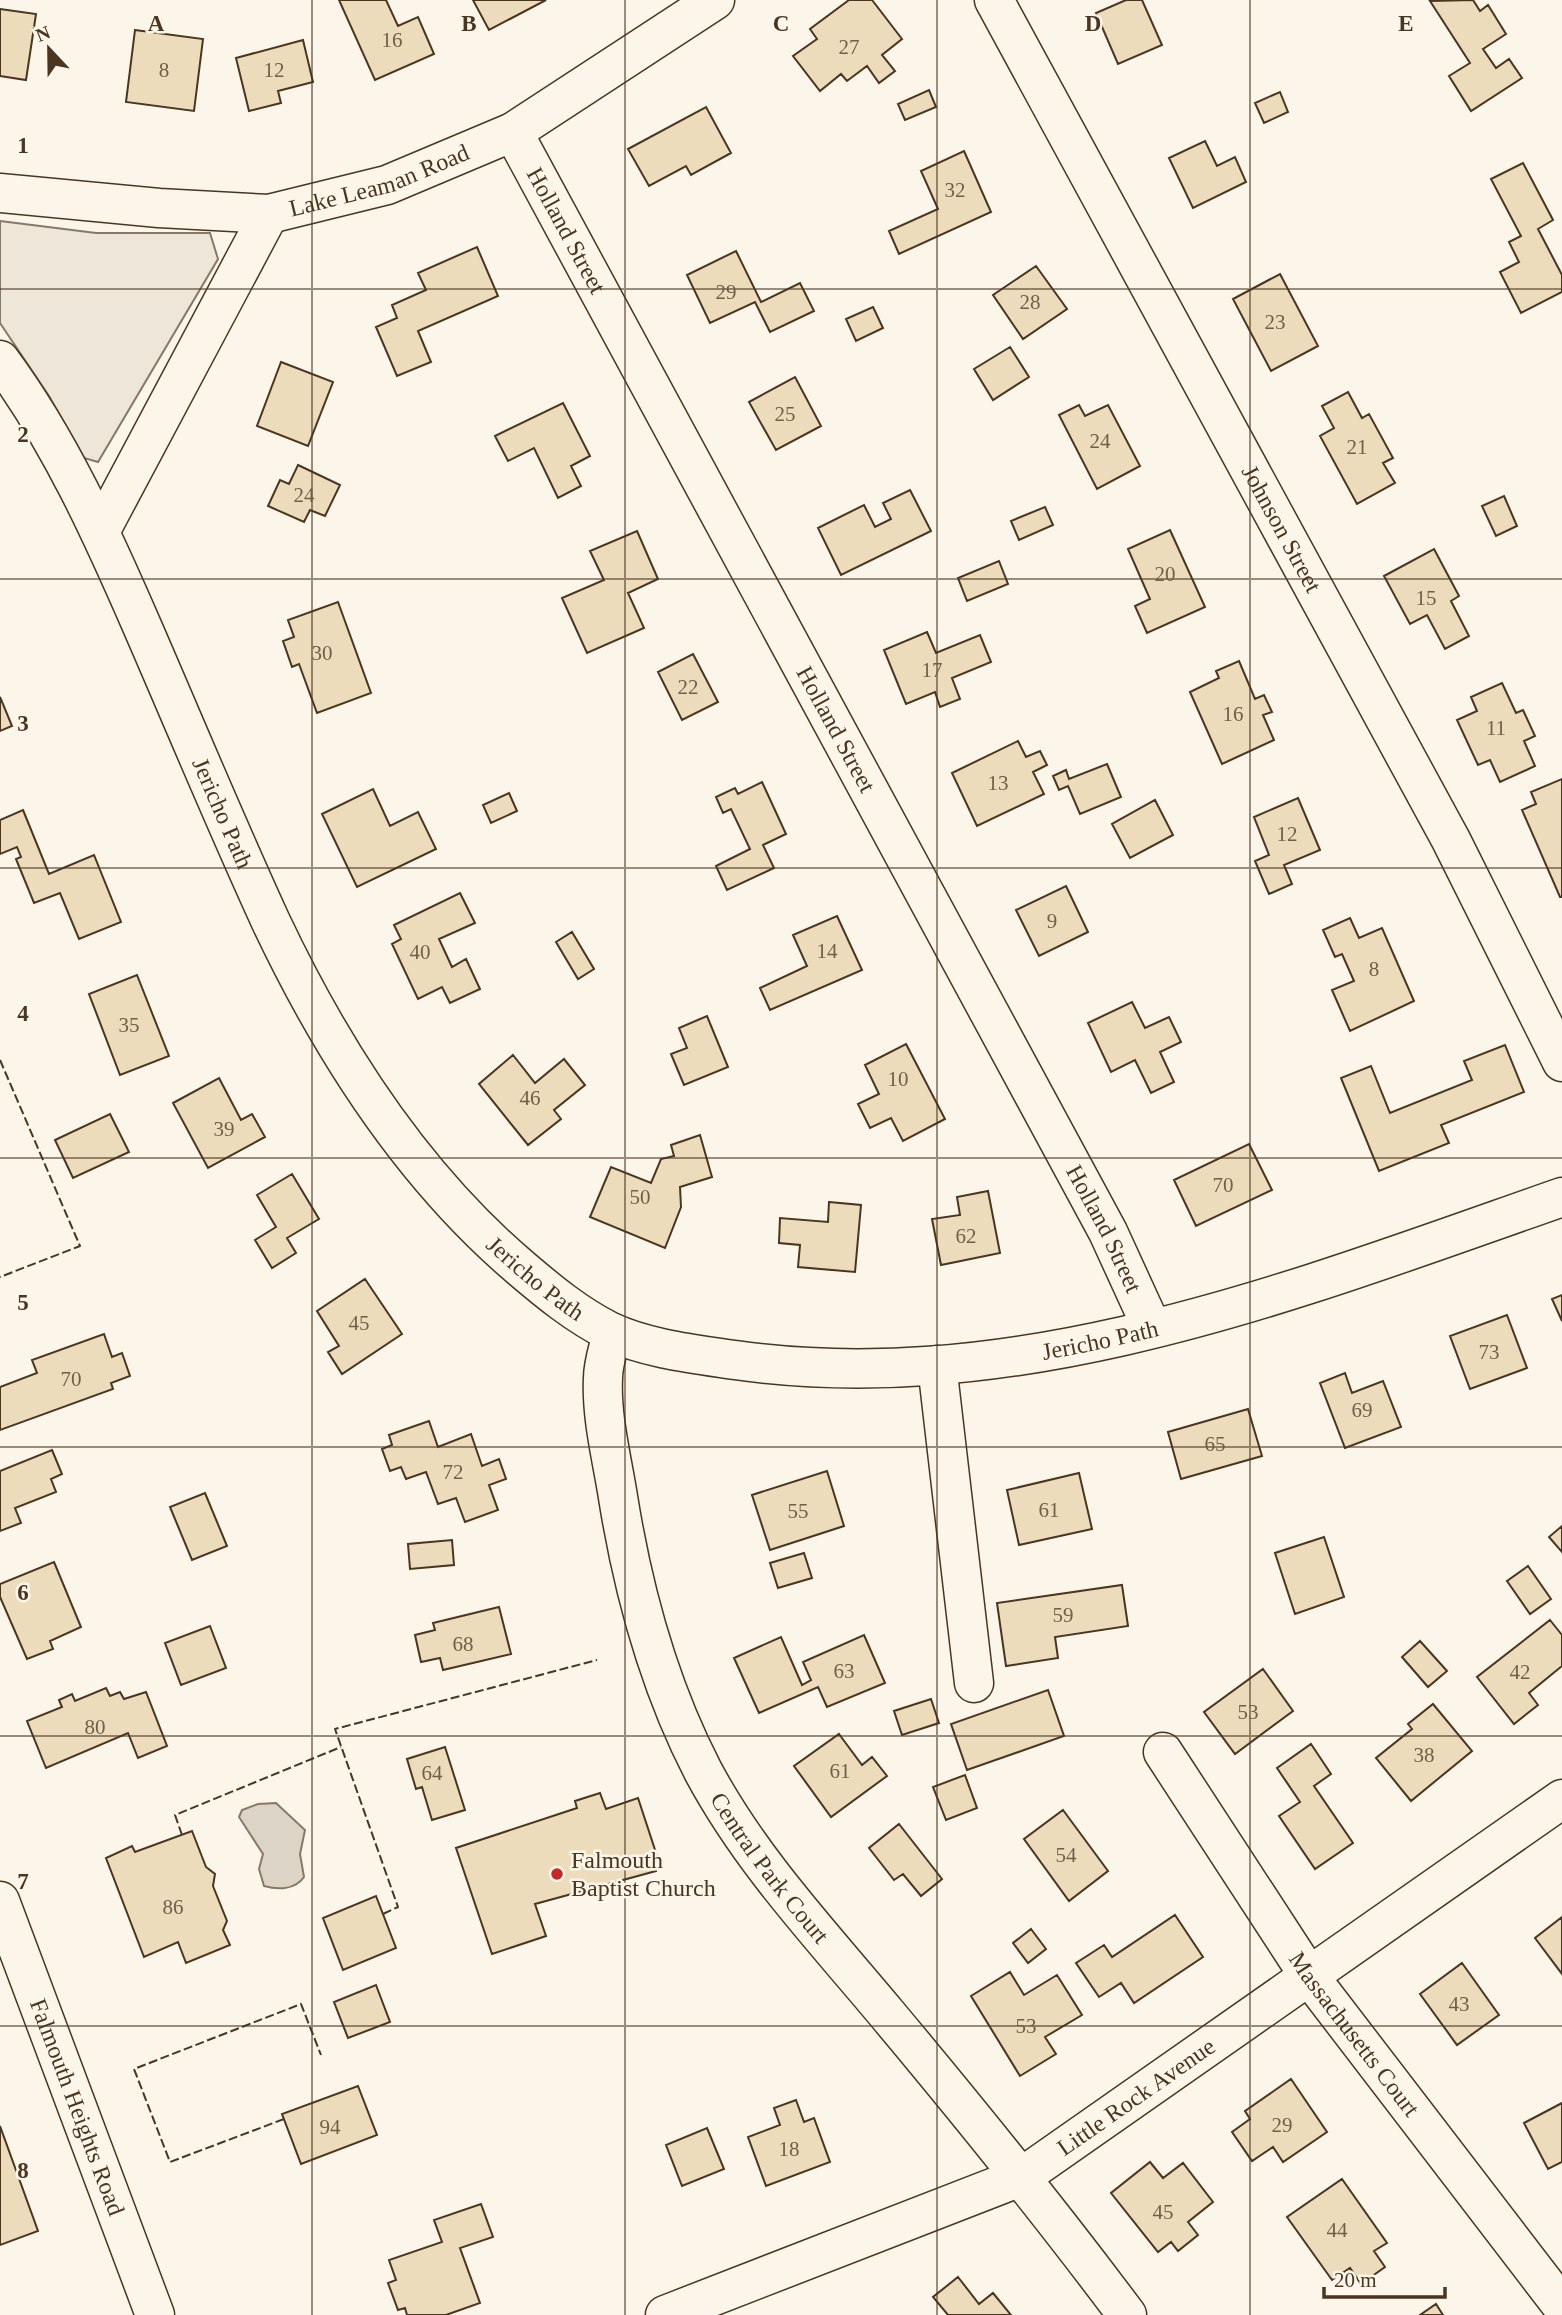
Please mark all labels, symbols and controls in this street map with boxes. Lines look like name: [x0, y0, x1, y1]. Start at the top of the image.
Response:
text: A: [148, 11, 165, 36]
text: B: [461, 11, 477, 36]
text: C: [773, 11, 789, 36]
text: D: [1085, 11, 1101, 36]
text: E: [1398, 11, 1414, 36]
north arrow: [14, 14, 84, 84]
text: N: [33, 21, 53, 46]
house number: 16: [382, 28, 403, 52]
house number: 27: [839, 35, 860, 59]
house number: 8: [159, 58, 169, 82]
house number: 12: [264, 58, 285, 82]
text: 1: [17, 133, 29, 158]
street label: Lake Leaman Road: [286, 139, 473, 222]
street label: Holland Street: [522, 163, 611, 298]
house number: 32: [945, 178, 966, 202]
house number: 29: [716, 280, 737, 304]
house number: 28: [1020, 290, 1041, 314]
house number: 23: [1265, 310, 1286, 334]
house number: 25: [775, 402, 796, 426]
text: 2: [17, 422, 29, 447]
house number: 24: [1090, 429, 1111, 453]
house number: 21: [1347, 435, 1368, 459]
street label: Johnson Street: [1237, 461, 1327, 597]
house number: 24: [294, 483, 315, 507]
house number: 20: [1155, 562, 1176, 586]
house number: 15: [1416, 586, 1437, 610]
house number: 30: [312, 641, 333, 665]
house number: 17: [922, 658, 943, 682]
street label: Holland Street: [791, 662, 881, 797]
house number: 22: [678, 675, 699, 699]
house number: 16: [1223, 702, 1244, 726]
text: 3: [17, 711, 29, 736]
house number: 11: [1486, 716, 1506, 740]
street label: Jericho Path: [187, 754, 258, 872]
house number: 13: [988, 771, 1009, 795]
house number: 12: [1277, 822, 1298, 846]
house number: 9: [1047, 909, 1057, 933]
house number: 14: [817, 939, 838, 963]
house number: 40: [410, 940, 431, 964]
house number: 8: [1369, 957, 1379, 981]
text: 4: [17, 1001, 29, 1026]
house number: 35: [119, 1013, 140, 1037]
house number: 10: [888, 1067, 909, 1091]
house number: 46: [520, 1086, 541, 1110]
house number: 39: [214, 1117, 235, 1141]
street label: Holland Street: [1061, 1160, 1147, 1297]
house number: 70: [1213, 1173, 1234, 1197]
house number: 50: [630, 1185, 651, 1209]
house number: 62: [956, 1224, 977, 1248]
street label: Jericho Path: [481, 1231, 589, 1326]
text: 5: [17, 1290, 29, 1315]
house number: 45: [349, 1311, 370, 1335]
street label: Jericho Path: [1040, 1315, 1161, 1365]
house number: 73: [1479, 1340, 1500, 1364]
house number: 70: [61, 1367, 82, 1391]
house number: 69: [1352, 1398, 1373, 1422]
house number: 65: [1205, 1432, 1226, 1456]
house number: 72: [443, 1460, 464, 1484]
house number: 61: [1039, 1498, 1060, 1522]
house number: 55: [788, 1499, 809, 1523]
text: 6: [17, 1580, 29, 1605]
house number: 59: [1053, 1603, 1074, 1627]
house number: 68: [453, 1632, 474, 1656]
house number: 63: [834, 1659, 855, 1683]
house number: 42: [1510, 1660, 1531, 1684]
house number: 53: [1238, 1700, 1259, 1724]
house number: 80: [85, 1715, 106, 1739]
house number: 38: [1414, 1743, 1435, 1767]
house number: 61: [830, 1759, 851, 1783]
house number: 64: [422, 1761, 443, 1785]
street label: Central Park Court: [705, 1788, 834, 1949]
house number: 54: [1056, 1843, 1077, 1867]
place label: Falmouth Baptist Church: [571, 1847, 716, 1901]
marker: Falmouth Baptist Church: [549, 1866, 565, 1882]
text: 7: [17, 1869, 29, 1894]
house number: 86: [163, 1895, 184, 1919]
street label: Massachusetts Court: [1284, 1947, 1425, 2122]
house number: 43: [1449, 1992, 1470, 2016]
street label: Falmouth Heights Road: [25, 1995, 130, 2219]
house number: 53: [1016, 2014, 1037, 2038]
street label: Little Rock Avenue: [1052, 2033, 1220, 2161]
house number: 29: [1272, 2113, 1293, 2137]
house number: 94: [320, 2115, 341, 2139]
house number: 18: [779, 2137, 800, 2161]
text: 8: [17, 2158, 29, 2183]
house number: 45: [1153, 2200, 1174, 2224]
house number: 44: [1327, 2218, 1348, 2242]
scale bar: [1324, 2256, 1445, 2300]
text: 20 m: [1334, 2268, 1377, 2292]

